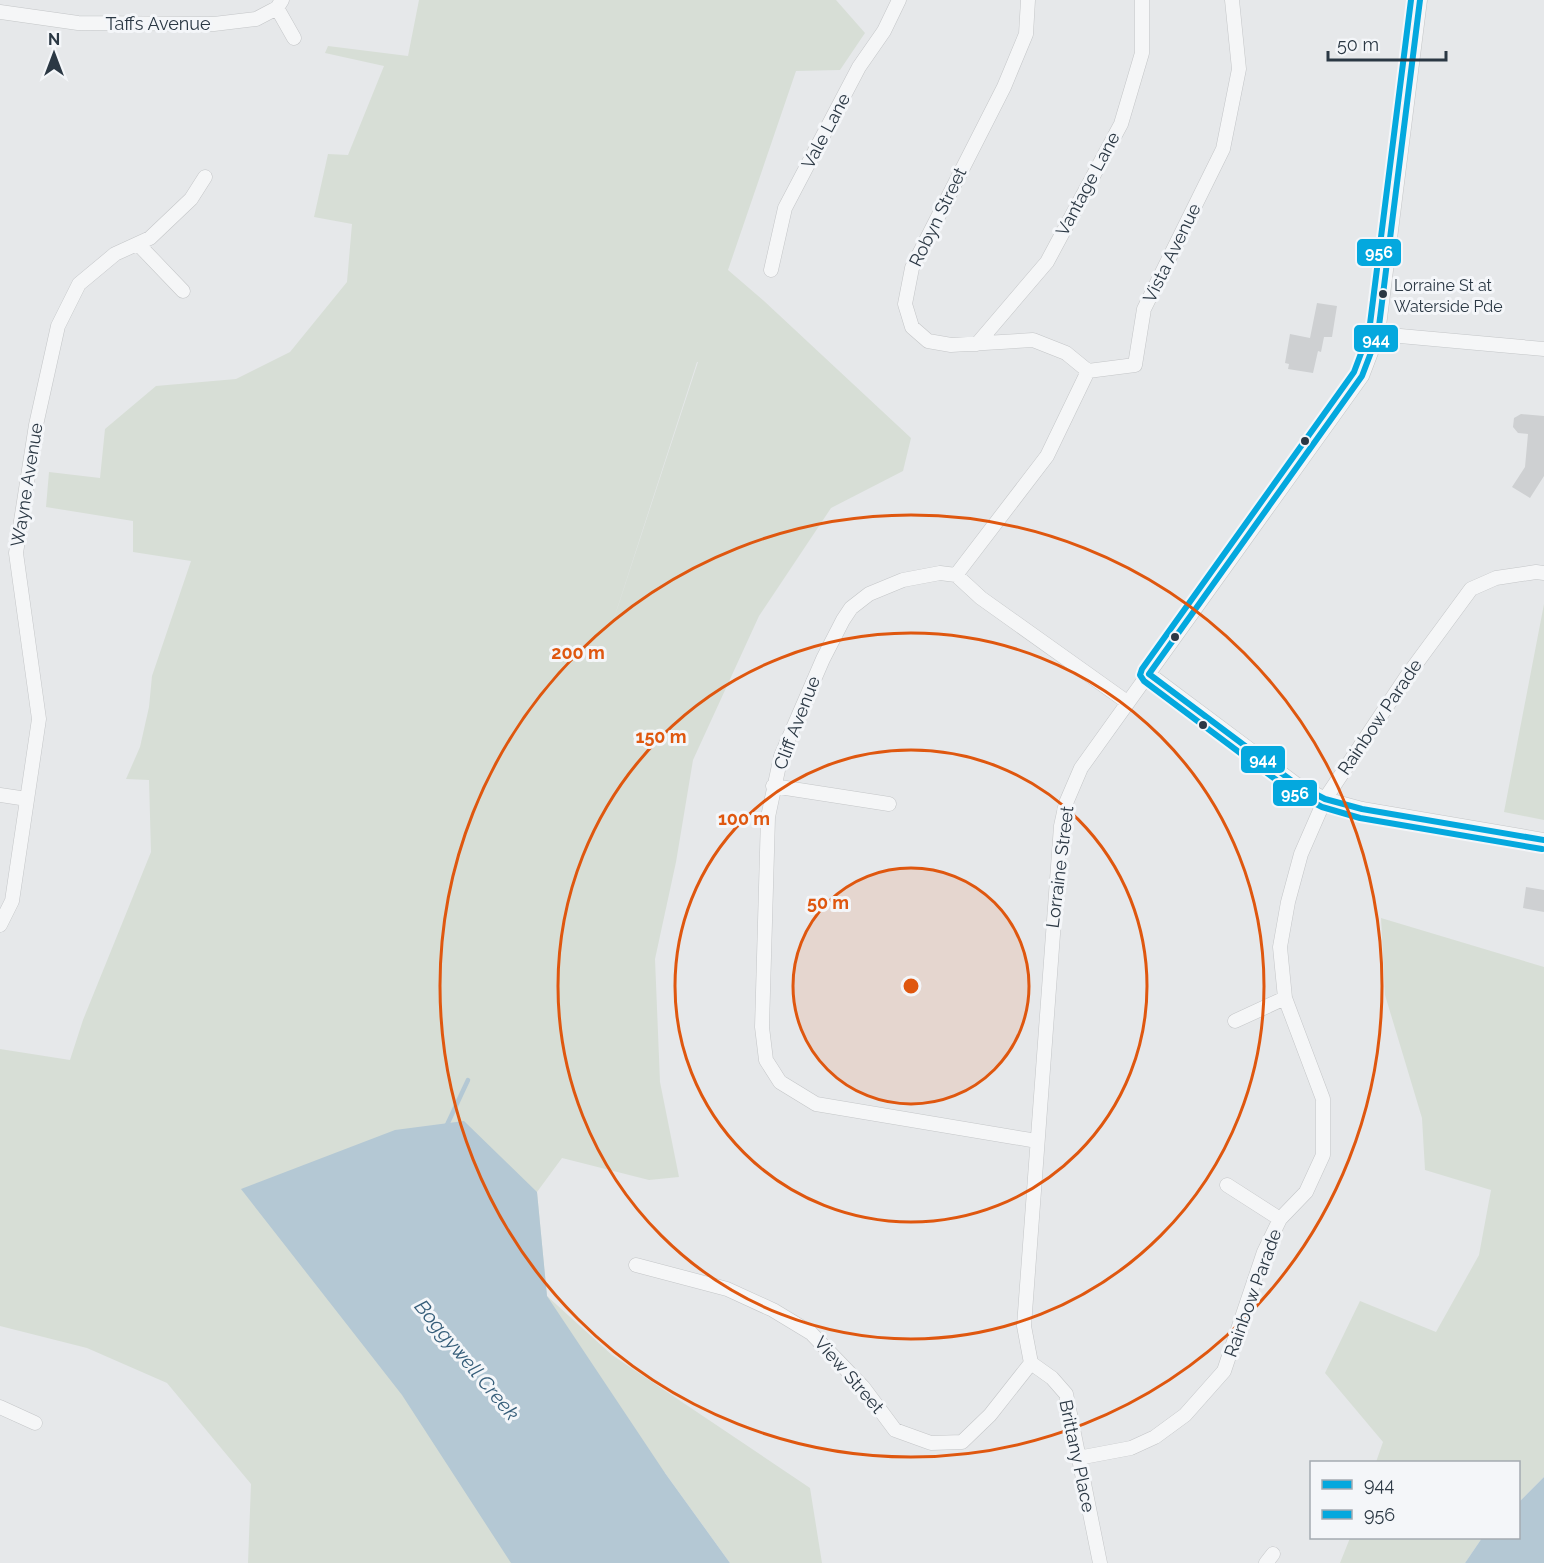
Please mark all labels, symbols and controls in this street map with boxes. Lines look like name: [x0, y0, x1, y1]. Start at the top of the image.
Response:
street label: Taffs Avenue: [105, 13, 211, 34]
north arrow: [24, 24, 84, 84]
scale bar: [1328, 24, 1446, 62]
text: N: [48, 30, 60, 49]
text: 50 m: [1337, 34, 1379, 55]
street label: Vale Lane: [797, 89, 854, 172]
street label: Vantage Lane: [1051, 128, 1124, 239]
street label: Robyn Street: [905, 164, 971, 270]
street label: Vista Avenue: [1138, 199, 1205, 306]
line badge: 956: [1356, 238, 1402, 267]
text: 956: [1365, 243, 1393, 262]
place label: Lorraine St at Waterside Pde: [1394, 276, 1503, 316]
marker: Lorraine St at Waterside Pde: [1377, 288, 1389, 300]
line badge: 944: [1353, 324, 1399, 353]
text: 944: [1362, 330, 1390, 349]
street label: Wayne Avenue: [6, 421, 47, 549]
unlabelled marker: [1299, 435, 1311, 447]
unlabelled marker: [1169, 631, 1181, 643]
text: 200 m: [551, 642, 605, 663]
street label: Rainbow Parade: [1333, 655, 1426, 778]
street label: Cliff Avenue: [769, 673, 824, 773]
unlabelled marker: [1197, 719, 1209, 731]
text: 150 m: [636, 726, 687, 747]
line badge: 944: [1240, 745, 1286, 774]
text: 944: [1249, 750, 1277, 769]
line badge: 956: [1272, 779, 1318, 807]
text: 956: [1281, 784, 1309, 803]
street label: Lorraine Street: [1042, 805, 1077, 929]
text: 100 m: [718, 808, 770, 829]
text: 50 m: [807, 892, 849, 913]
centre of rings: [901, 976, 921, 996]
street label: Rainbow Parade: [1220, 1225, 1286, 1360]
water label: Boggywell Creek: [410, 1295, 525, 1425]
street label: View Street: [810, 1332, 888, 1417]
street label: Brittany Place: [1055, 1398, 1100, 1515]
legend: [1310, 1461, 1520, 1539]
text: 944: [1364, 1474, 1394, 1495]
text: 956: [1364, 1504, 1395, 1525]

